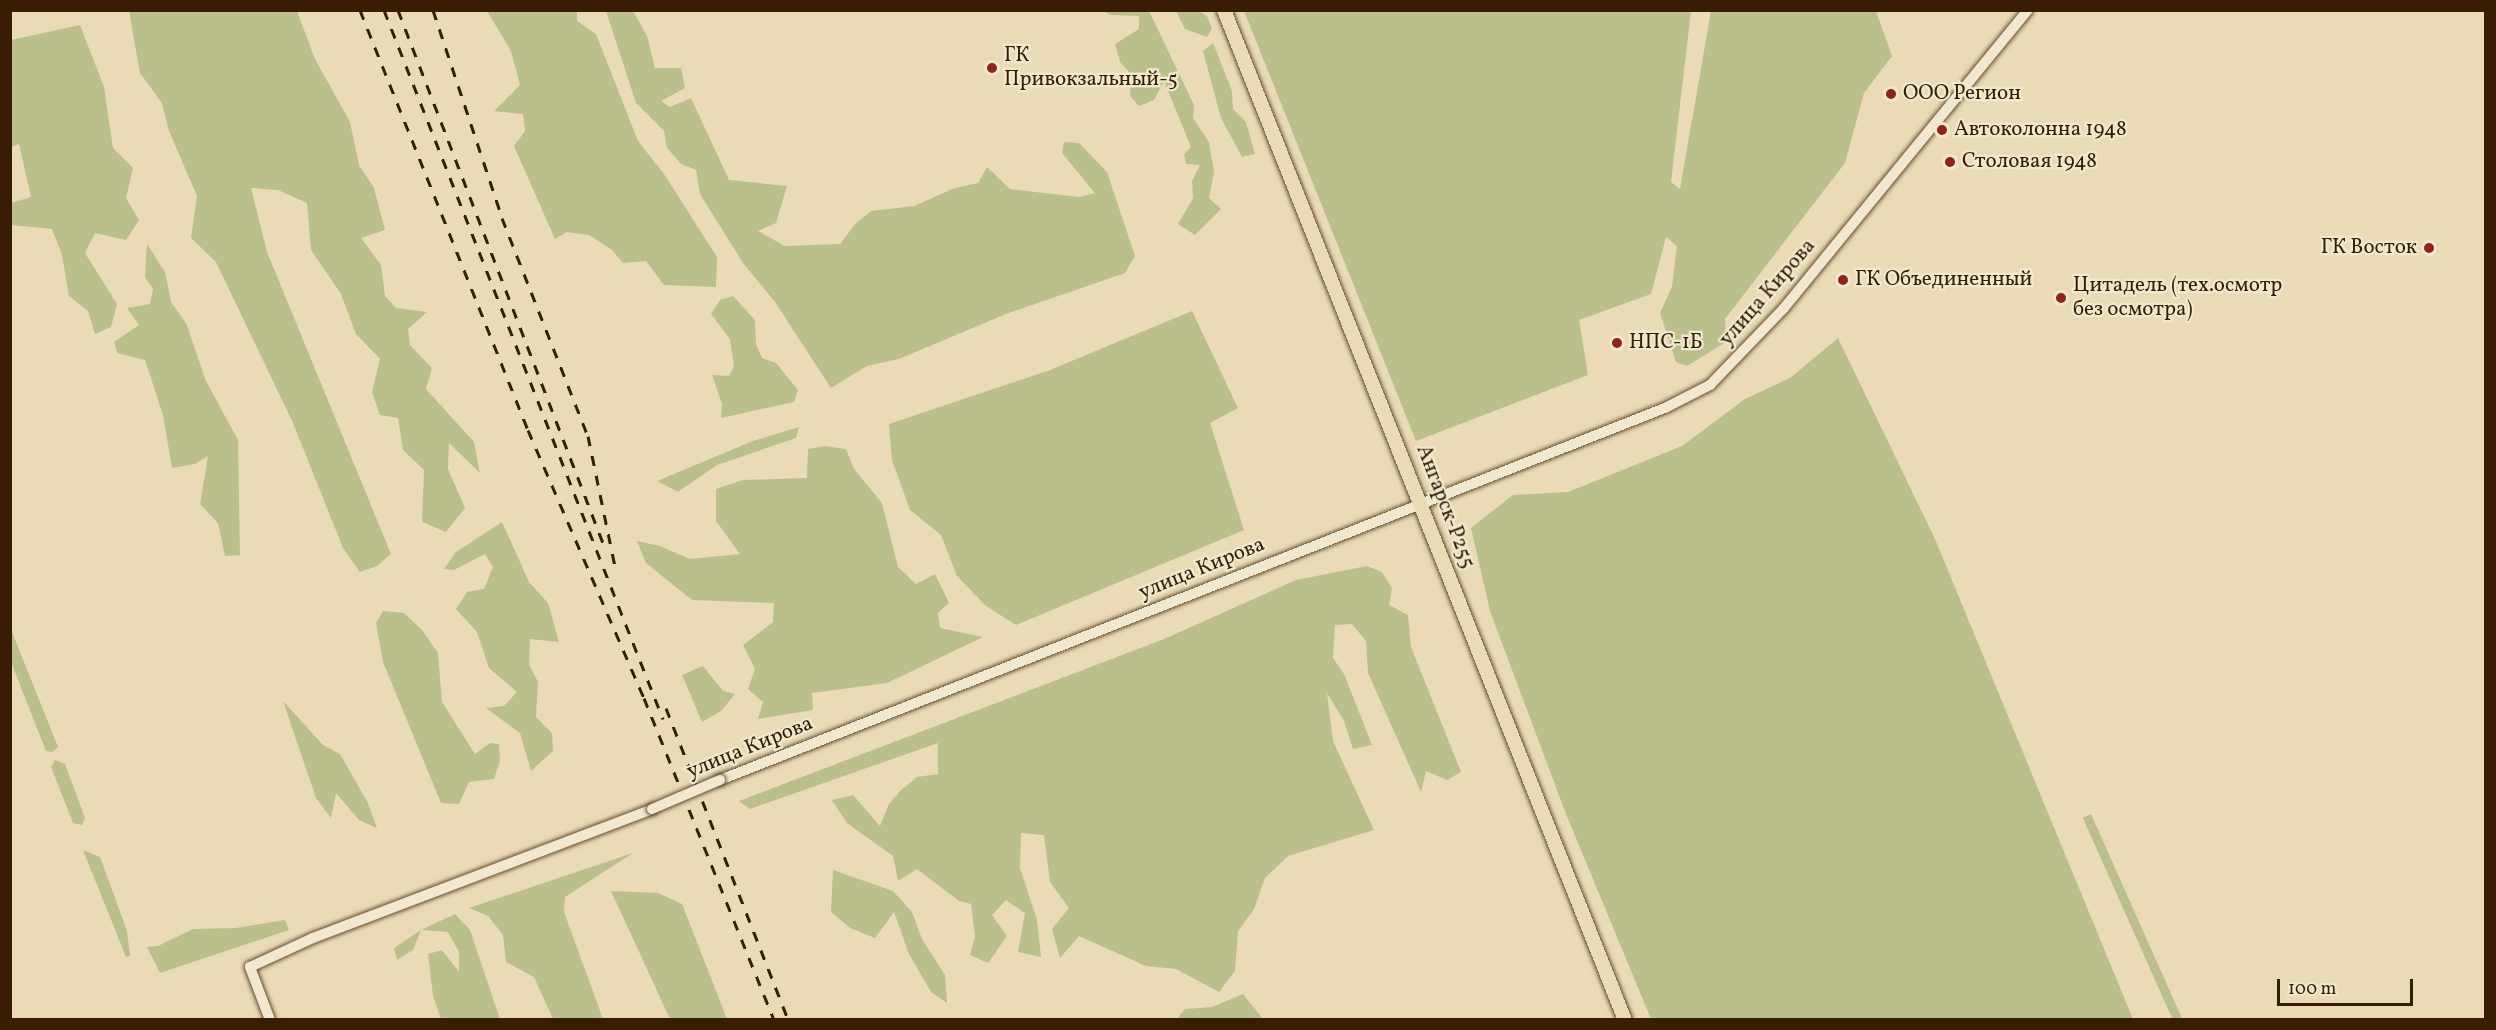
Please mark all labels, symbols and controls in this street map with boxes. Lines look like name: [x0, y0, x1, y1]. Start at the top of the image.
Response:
place label: ГК Привокзальный-5: [1004, 43, 1178, 93]
marker: ГК Привокзальный-5: [985, 61, 999, 75]
place label: ООО Регион: [1903, 81, 2021, 107]
marker: ООО Регион: [1884, 87, 1898, 101]
place label: Автоколонна 1948: [1954, 117, 2127, 143]
marker: Автоколонна 1948: [1935, 123, 1949, 137]
place label: Столовая 1948: [1962, 149, 2097, 175]
marker: Столовая 1948: [1943, 155, 1957, 169]
street label: улица Кирова: [1715, 234, 1821, 352]
place label: ГК Восток: [2321, 235, 2417, 261]
marker: ГК Восток: [2422, 241, 2436, 255]
place label: ГК Объединенный: [1855, 267, 2032, 293]
marker: ГК Объединенный: [1836, 273, 1850, 287]
place label: Цитадель (тех.осмотр без осмотра): [2073, 273, 2282, 323]
marker: Цитадель (тех.осмотр без осмотра): [2054, 291, 2068, 305]
place label: НПС-1Б: [1629, 330, 1703, 356]
marker: НПС-1Б: [1610, 336, 1624, 350]
street label: Ангарск-Р255: [1410, 442, 1480, 572]
street label: улица Кирова: [1135, 532, 1269, 606]
street label: улица Кирова: [683, 711, 817, 785]
scale bar: [2280, 967, 2416, 1005]
text: 100 m: [2288, 977, 2337, 1002]

